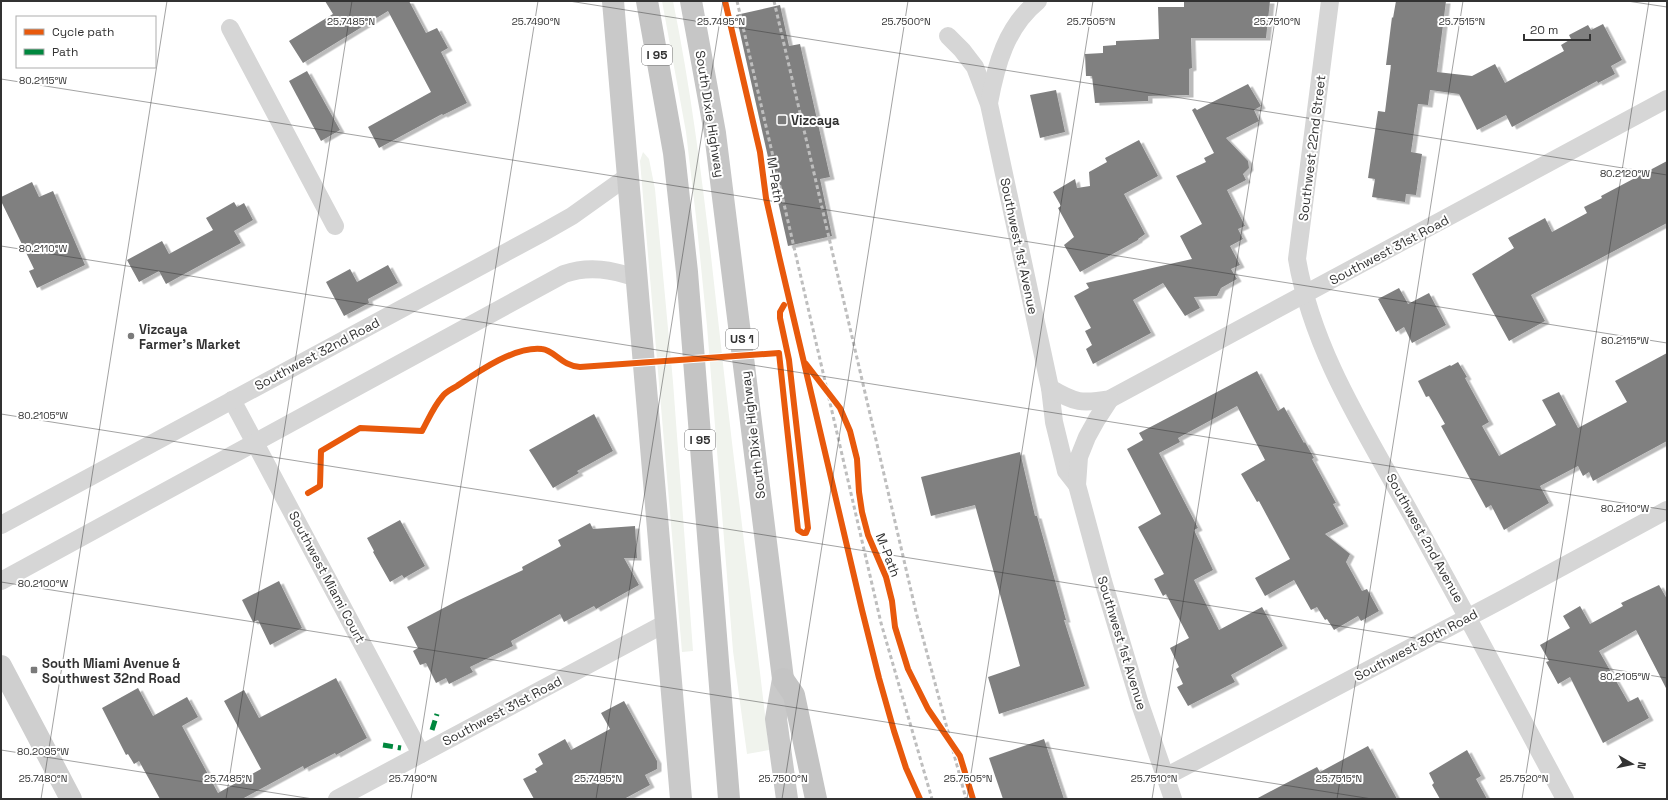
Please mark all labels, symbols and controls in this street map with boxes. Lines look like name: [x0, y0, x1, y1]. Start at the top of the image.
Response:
text: 25.7485°N: [327, 15, 375, 28]
text: 25.7490°N: [512, 15, 560, 28]
text: 25.7495°N: [697, 15, 745, 28]
text: 25.7500°N: [881, 15, 931, 28]
text: 25.7505°N: [1067, 15, 1115, 28]
text: 25.7510°N: [1254, 15, 1300, 28]
text: 25.7515°N: [1439, 15, 1485, 28]
legend: [16, 16, 156, 68]
scale bar: [1524, 16, 1590, 42]
text: 20 m: [1530, 22, 1558, 38]
text: Cycle path: [52, 24, 114, 40]
text: Path: [52, 44, 78, 60]
road number: I 95: [642, 45, 672, 65]
street label: South Dixie Highway: [692, 49, 728, 179]
text: 80.2115°W: [19, 74, 67, 87]
street label: Southwest 22nd Street: [1295, 74, 1329, 222]
place label: Vizcaya: [791, 112, 840, 129]
marker: Vizcaya: [776, 114, 788, 126]
street label: M-Path: [763, 156, 787, 204]
text: 80.2120°W: [1600, 167, 1650, 180]
street label: Southwest 1st Avenue: [996, 176, 1042, 316]
street label: Southwest 31st Road: [1326, 211, 1452, 289]
text: 80.2110°W: [19, 242, 67, 255]
street label: Southwest 32nd Road: [252, 314, 382, 394]
place label: Vizcaya Farmer’s Market: [139, 321, 240, 353]
road number: US 1: [726, 329, 758, 349]
marker: Vizcaya Farmer’s Market: [126, 331, 136, 341]
text: 80.2115°W: [1601, 334, 1649, 347]
street label: South Dixie Highway: [737, 370, 769, 500]
text: 80.2105°W: [18, 409, 68, 422]
road number: I 95: [685, 430, 715, 450]
street label: Southwest 2nd Avenue: [1382, 470, 1468, 606]
text: 80.2110°W: [1601, 502, 1649, 515]
street label: Southwest Miami Court: [285, 508, 369, 646]
street label: M-Path: [872, 531, 904, 579]
street label: Southwest 1st Avenue: [1094, 574, 1150, 712]
text: 80.2100°W: [18, 577, 69, 590]
street label: Southwest 30th Road: [1351, 605, 1481, 685]
place label: South Miami Avenue & Southwest 32nd Road: [42, 655, 180, 687]
marker: South Miami Avenue & Southwest 32nd Road: [29, 665, 39, 675]
text: 80.2105°W: [1600, 670, 1650, 683]
street label: Southwest 31st Road: [439, 672, 565, 750]
north arrow: [1612, 744, 1652, 784]
text: 80.2095°W: [17, 745, 69, 758]
text: N: [1634, 761, 1649, 770]
text: 25.7480°N: [19, 772, 67, 785]
text: 25.7485°N: [204, 772, 252, 785]
text: 25.7490°N: [389, 772, 437, 785]
text: 25.7495°N: [574, 772, 622, 785]
text: 25.7500°N: [758, 772, 808, 785]
text: 25.7505°N: [944, 772, 992, 785]
text: 25.7510°N: [1131, 772, 1177, 785]
text: 25.7515°N: [1316, 772, 1362, 785]
text: 25.7520°N: [1500, 772, 1548, 785]

